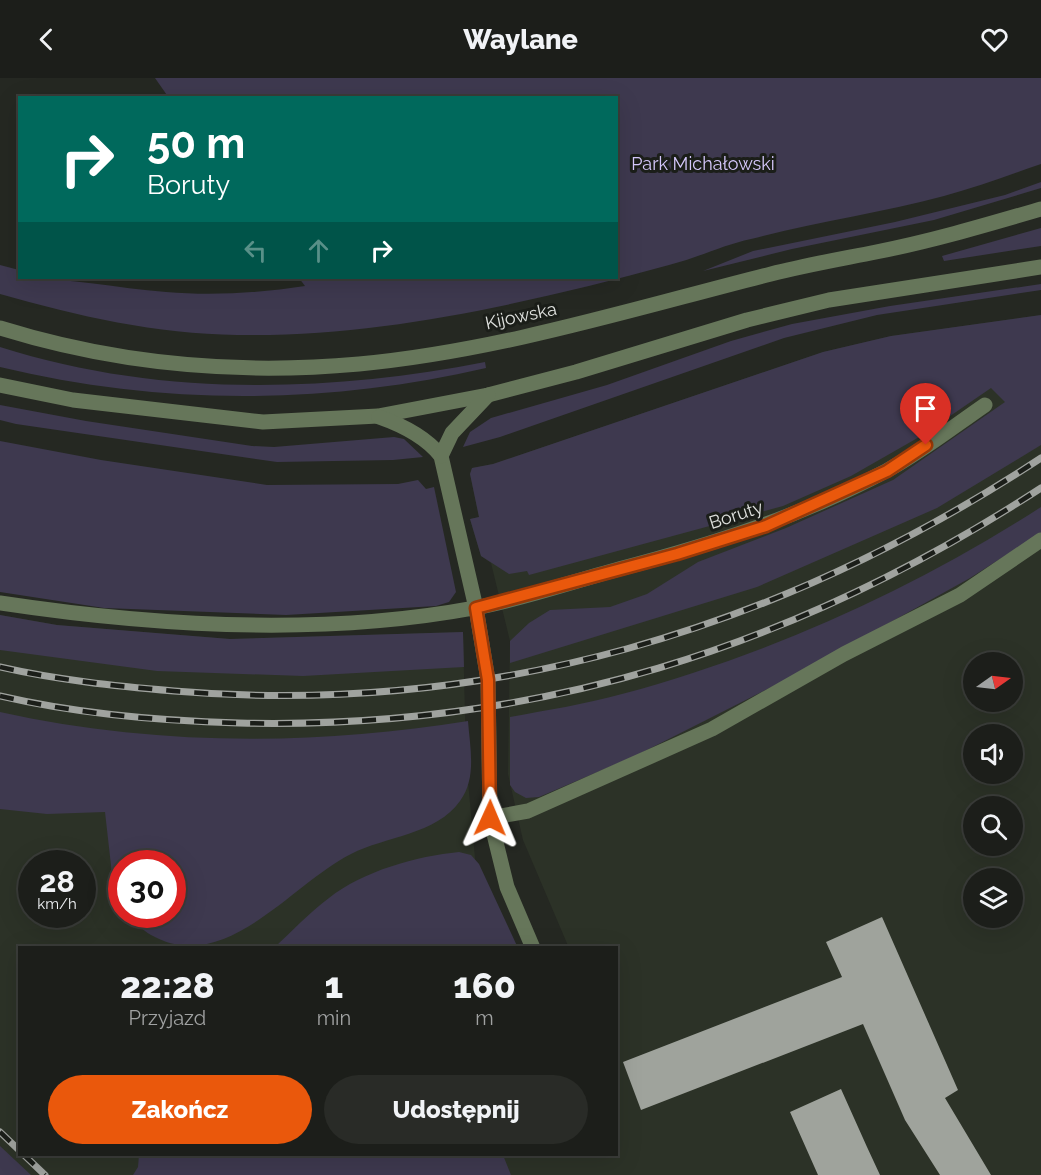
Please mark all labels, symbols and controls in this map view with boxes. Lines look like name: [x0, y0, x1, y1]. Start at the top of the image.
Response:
icon: back: [30, 23, 63, 56]
icon: heart: [978, 23, 1011, 56]
text: Waylane: [463, 24, 578, 55]
text: 50 m: [147, 119, 245, 168]
icon: right: [48, 120, 126, 198]
park label: Park Michałowski: [631, 153, 775, 174]
text: Boruty: [147, 169, 230, 200]
icon: left: [239, 234, 272, 267]
icon: ahead: [302, 234, 335, 267]
icon: right: [365, 234, 398, 267]
street label: Kijowska: [483, 298, 558, 333]
pin: [900, 383, 951, 445]
icon: arrive: [909, 392, 942, 425]
street label: Boruty: [706, 496, 766, 533]
north arrow: [963, 652, 1023, 712]
map controls: [963, 652, 1023, 928]
button: sound: [963, 724, 1023, 784]
position arrow: [458, 786, 522, 850]
button: search: [963, 796, 1023, 856]
speed limit sign: 30: [108, 850, 186, 928]
text: 28: [39, 864, 75, 899]
button: layers: [963, 868, 1023, 928]
text: km/h: [37, 895, 77, 913]
text: 22:28: [120, 964, 215, 1006]
text: 1: [325, 964, 343, 1006]
text: 160: [453, 964, 516, 1006]
text: Przyjazd: [129, 1006, 206, 1030]
text: min: [317, 1006, 351, 1030]
text: m: [475, 1006, 494, 1030]
button: Zakończ: [48, 1075, 312, 1144]
button: Udostępnij: [324, 1075, 588, 1144]

